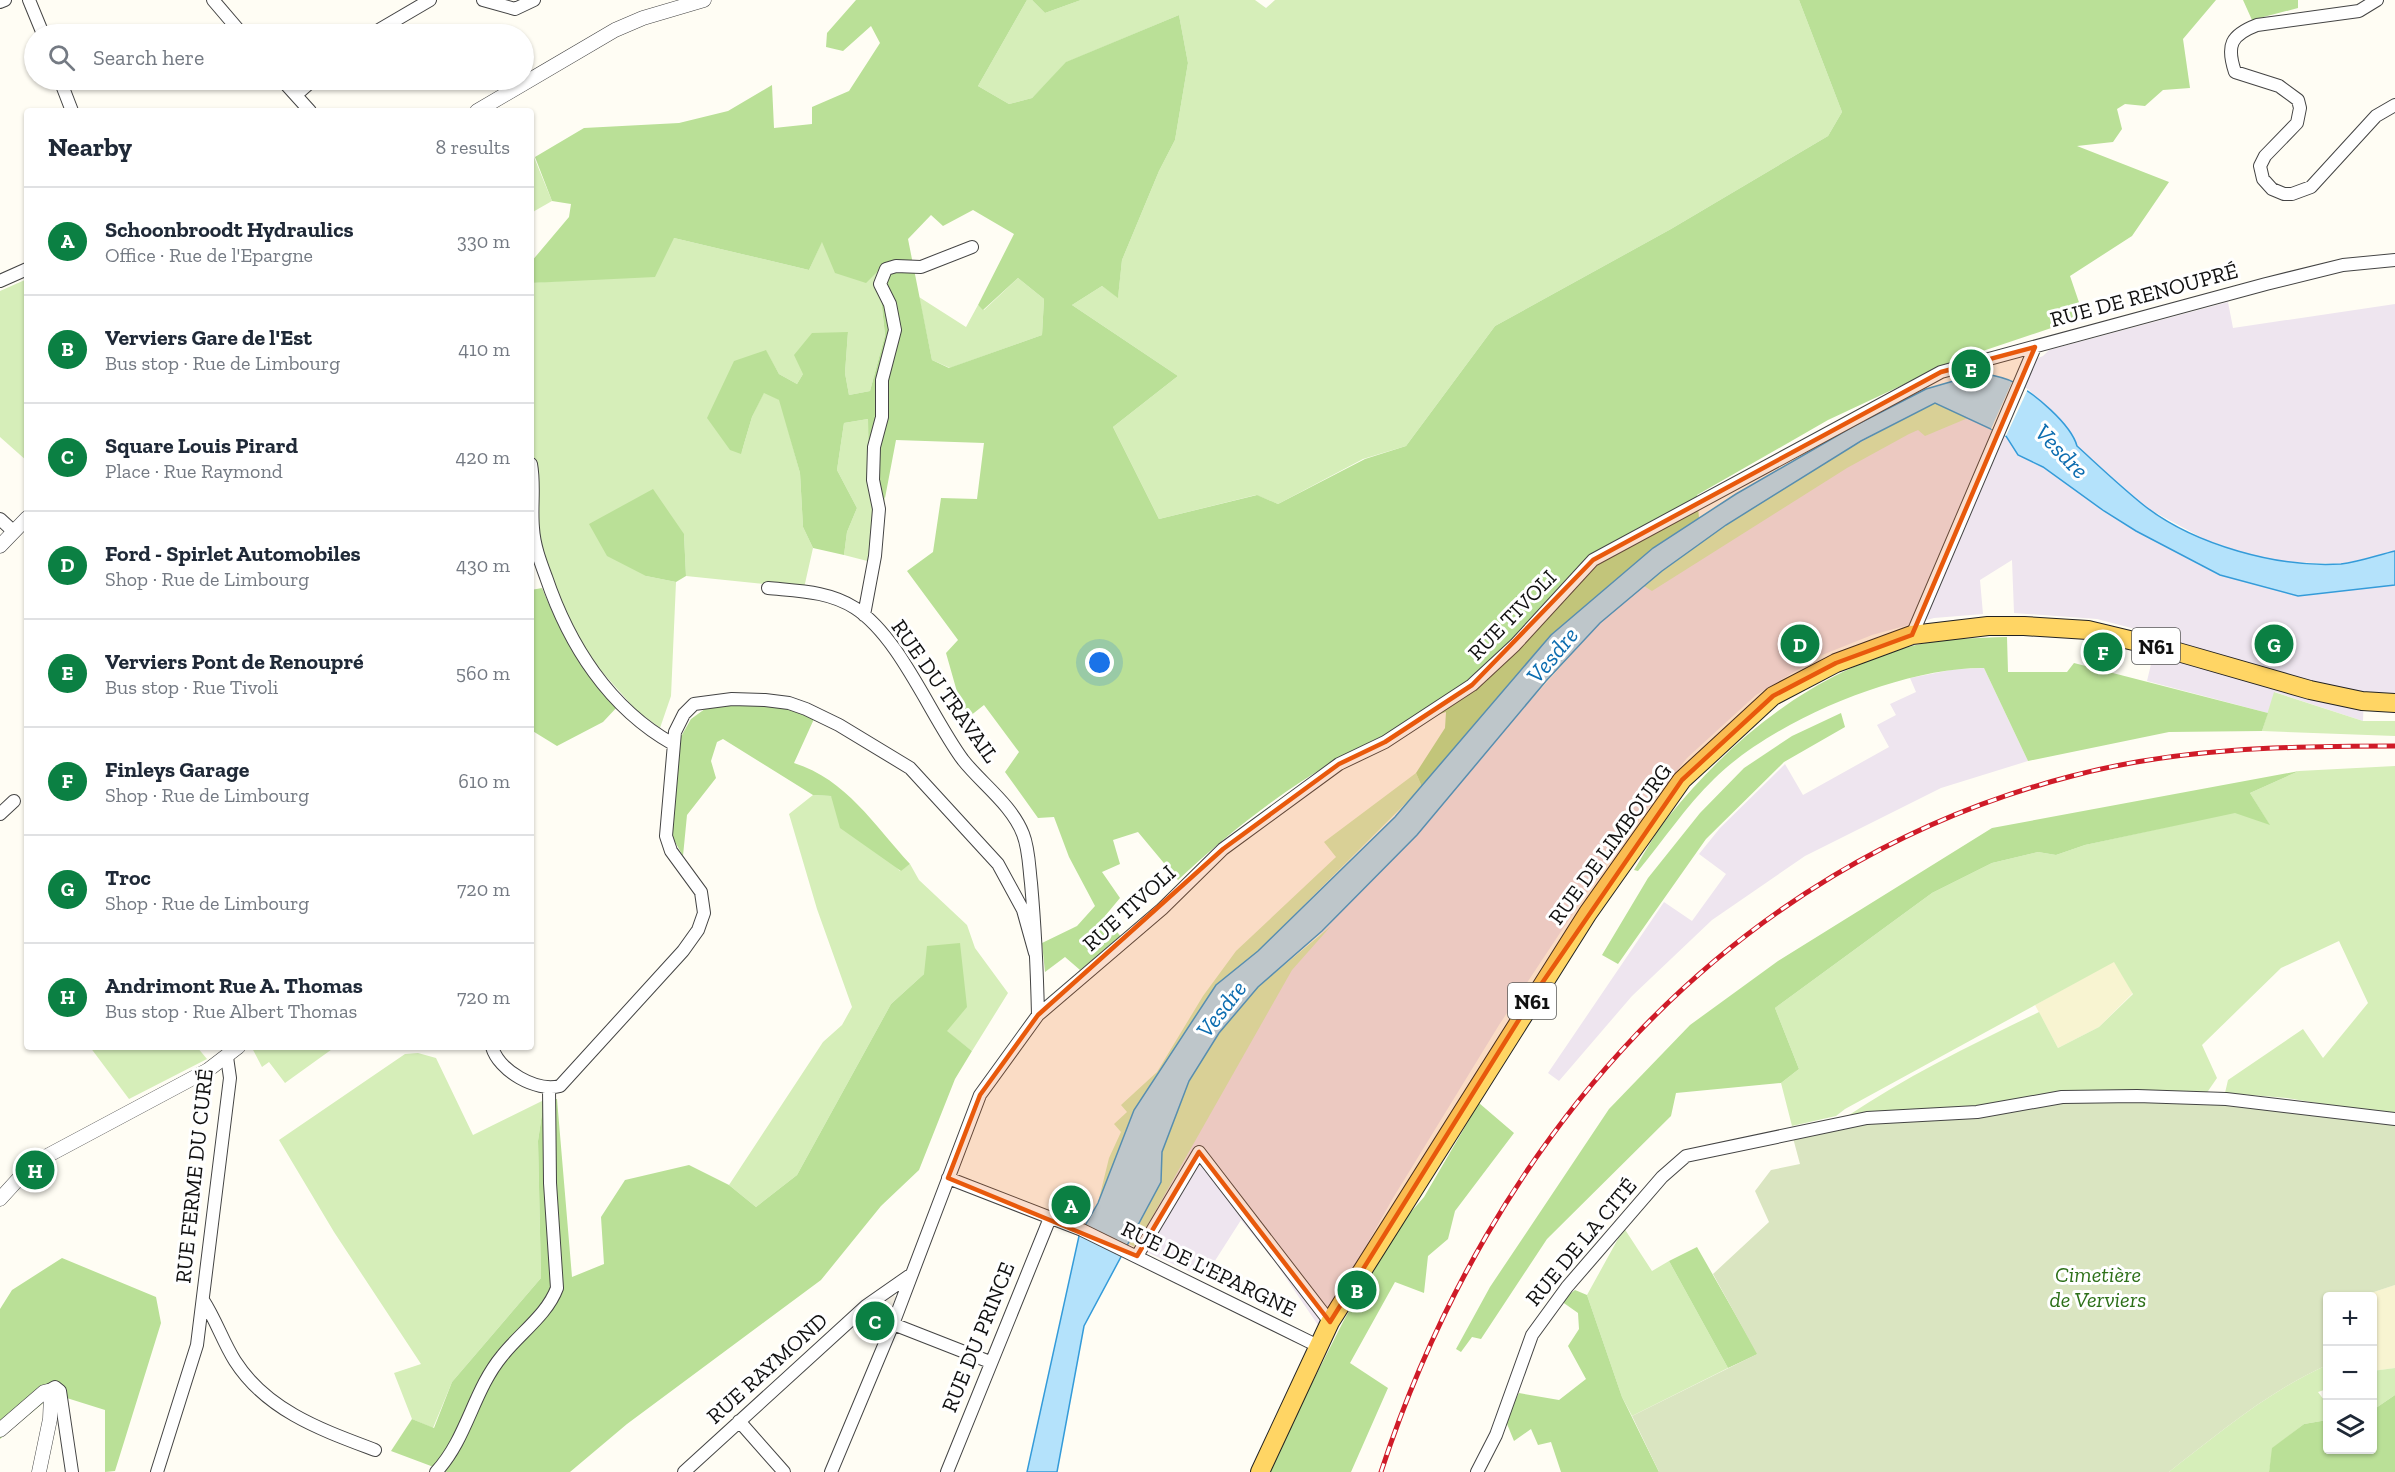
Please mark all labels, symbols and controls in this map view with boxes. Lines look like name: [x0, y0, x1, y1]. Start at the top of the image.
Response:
search box: [24, 24, 534, 90]
icon: search: [45, 41, 78, 74]
text: Search here: [93, 44, 204, 71]
text: Nearby: [48, 131, 132, 163]
text: 8 results: [435, 135, 510, 159]
text: Schoonbroodt Hydraulics: [105, 216, 354, 243]
text: A: [61, 229, 74, 253]
text: 330 m: [457, 229, 510, 253]
text: Office · Rue de l'Epargne: [105, 243, 313, 267]
street label: RUE DE RENOUPRÉ: [2047, 257, 2241, 333]
text: Verviers Gare de l'Est: [105, 324, 312, 351]
text: B: [61, 337, 74, 361]
text: 410 m: [458, 337, 510, 361]
pin: E: [1952, 346, 1990, 392]
text: Bus stop · Rue de Limbourg: [105, 351, 340, 375]
water label: Vesdre: [2029, 418, 2095, 484]
text: Square Louis Pirard: [105, 432, 298, 459]
text: C: [61, 445, 74, 469]
text: 420 m: [456, 445, 510, 469]
text: Place · Rue Raymond: [105, 459, 283, 483]
text: Ford - Spirlet Automobiles: [105, 540, 361, 567]
text: D: [61, 553, 74, 577]
text: 430 m: [456, 553, 510, 577]
street label: RUE TIVOLI: [1462, 564, 1562, 666]
text: Shop · Rue de Limbourg: [105, 567, 309, 591]
street label: RUE DU TRAVAIL: [886, 614, 1004, 768]
water label: Vesdre: [1520, 621, 1584, 689]
pin: D: [1780, 622, 1820, 666]
pin: G: [2254, 622, 2294, 666]
road number: N61: [2132, 628, 2180, 664]
pin: F: [2084, 630, 2122, 674]
text: Verviers Pont de Renoupré: [105, 648, 364, 675]
your location: [1085, 648, 1114, 677]
text: E: [62, 661, 73, 685]
text: 560 m: [456, 661, 510, 685]
text: Bus stop · Rue Tivoli: [105, 675, 278, 699]
text: Finleys Garage: [105, 756, 249, 783]
street label: RUE DE LIMBOURG: [1543, 758, 1677, 930]
text: F: [62, 769, 73, 793]
text: 610 m: [458, 769, 510, 793]
text: Shop · Rue de Limbourg: [105, 783, 309, 807]
street label: RUE TIVOLI: [1077, 859, 1181, 957]
text: Troc: [105, 864, 151, 891]
text: G: [61, 877, 74, 901]
text: 720 m: [457, 877, 510, 901]
text: Shop · Rue de Limbourg: [105, 891, 309, 915]
text: Andrimont Rue A. Thomas: [105, 972, 363, 999]
water label: Vesdre: [1190, 974, 1252, 1044]
road number: N61: [1508, 983, 1556, 1019]
text: H: [60, 985, 75, 1009]
text: 720 m: [457, 985, 510, 1009]
text: Bus stop · Rue Albert Thomas: [105, 999, 357, 1023]
street label: RUE FERME DU CURÉ: [169, 1067, 219, 1285]
pin: H: [15, 1148, 54, 1192]
street label: RUE DE LA CITÉ: [1520, 1173, 1642, 1311]
pin: A: [1052, 1182, 1090, 1228]
street label: RUE DE L'EPARGNE: [1117, 1215, 1301, 1323]
street label: RUE DU PRINCE: [936, 1258, 1020, 1416]
park label: Cimetière de Verviers: [2050, 1261, 2146, 1313]
pin: B: [1338, 1268, 1376, 1312]
map controls: [2323, 1292, 2377, 1454]
button: +: [2323, 1292, 2377, 1346]
pin: C: [856, 1298, 894, 1344]
street label: RUE RAYMOND: [701, 1307, 833, 1429]
button: −: [2323, 1346, 2377, 1400]
button: layers: [2323, 1400, 2377, 1454]

